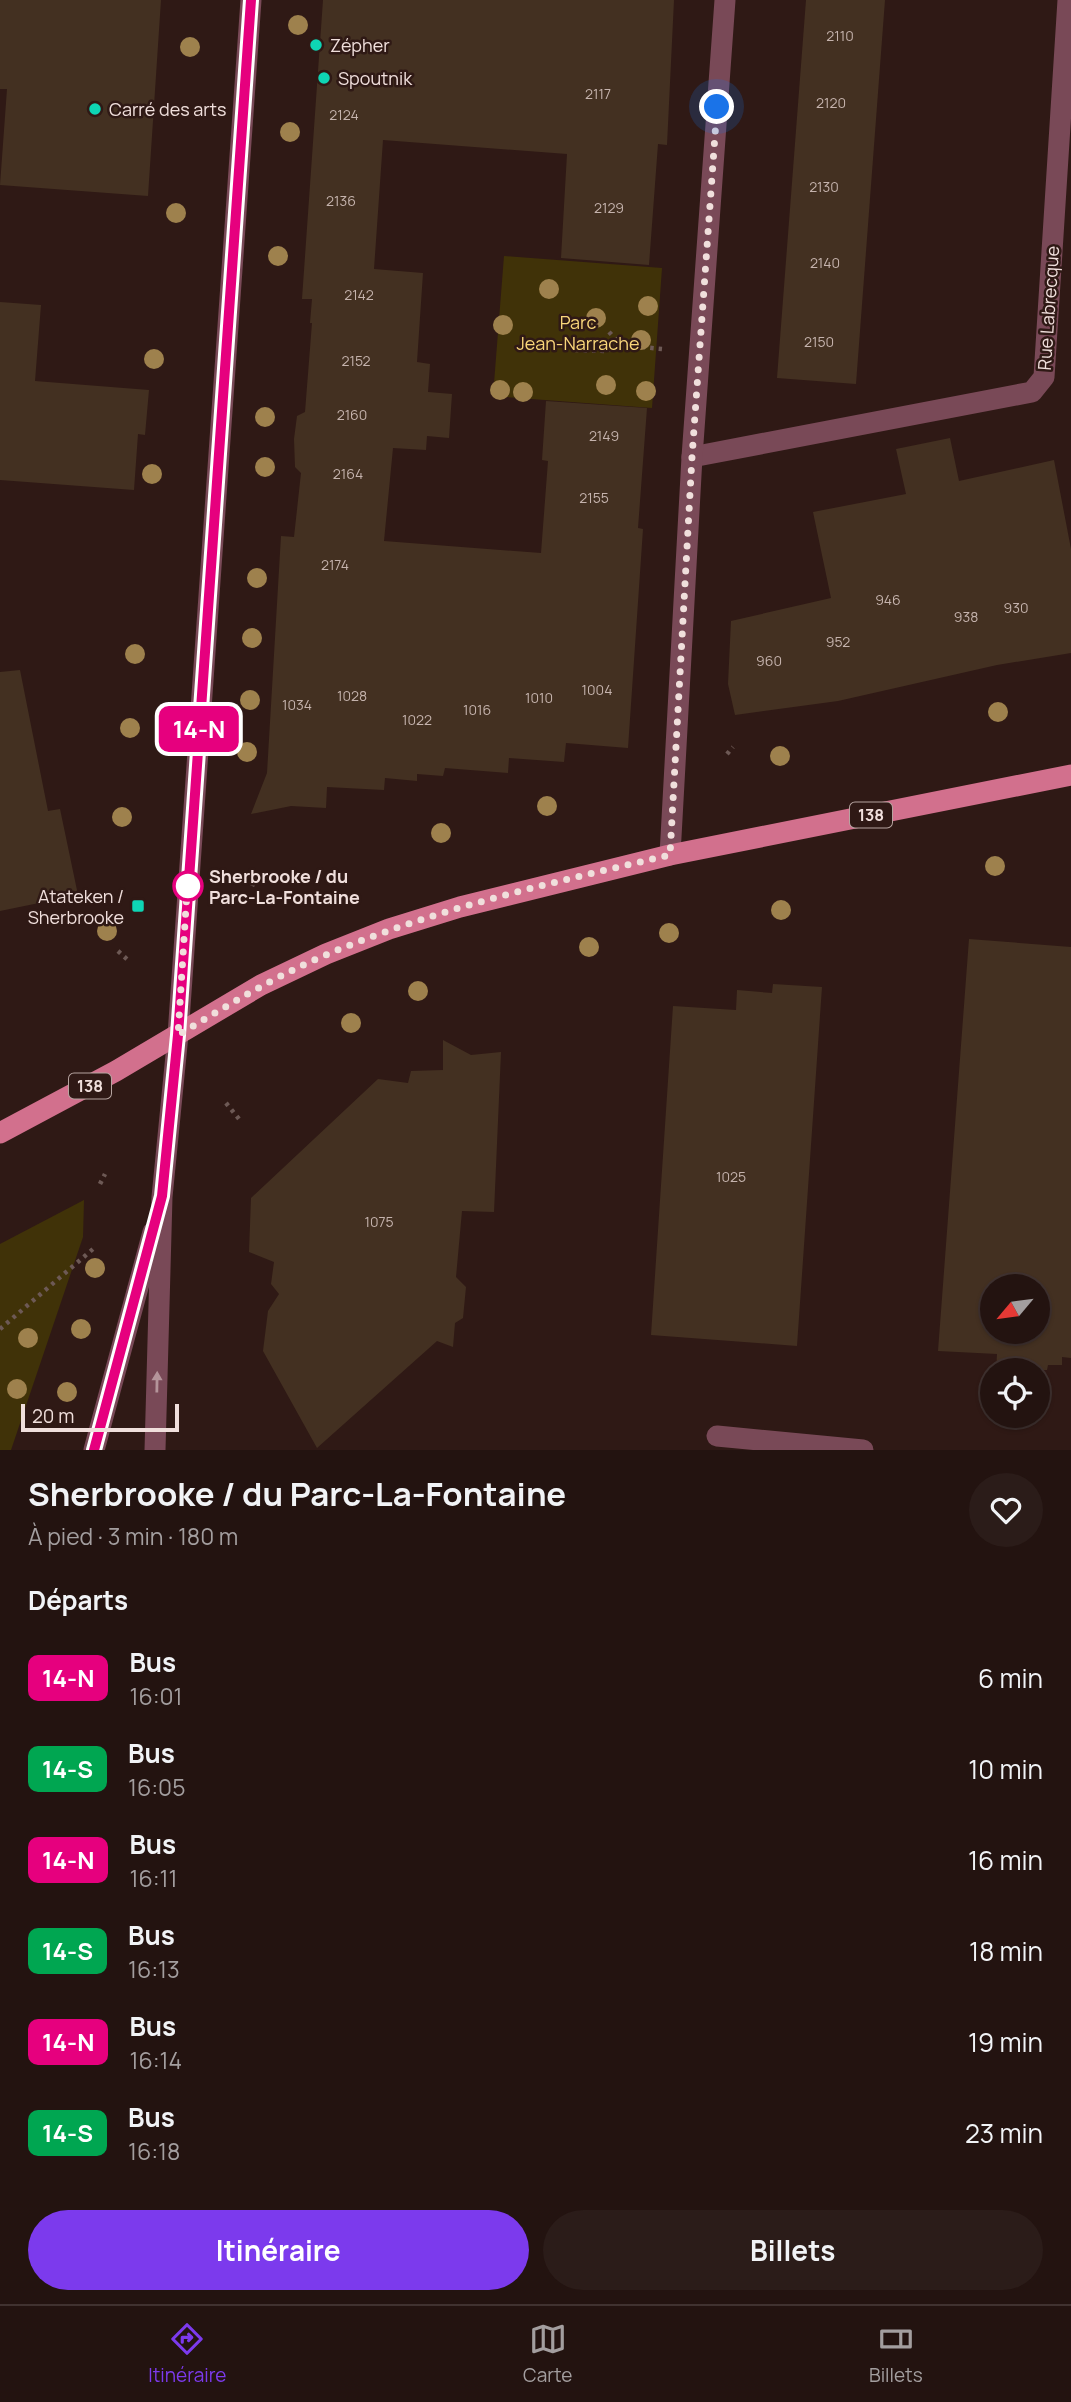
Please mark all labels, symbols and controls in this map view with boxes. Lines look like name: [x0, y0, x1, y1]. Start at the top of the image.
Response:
house number: 2110: [826, 26, 854, 45]
place label: Zépher: [330, 33, 390, 57]
marker: Zépher: [308, 37, 324, 53]
place label: Spoutnik: [338, 66, 413, 90]
marker: Spoutnik: [316, 70, 332, 86]
house number: 2117: [585, 84, 611, 103]
your location: [699, 89, 734, 124]
house number: 2120: [816, 93, 846, 112]
place label: Carré des arts: [109, 97, 226, 121]
marker: Carré des arts: [87, 101, 103, 117]
house number: 2124: [329, 105, 359, 124]
house number: 2130: [809, 177, 839, 196]
house number: 2136: [326, 191, 356, 210]
house number: 2129: [594, 198, 624, 217]
street label: Rue Labrecque: [1032, 245, 1064, 371]
house number: 2140: [810, 253, 840, 272]
house number: 2142: [344, 285, 374, 304]
park label: Parc Jean-Narrache: [516, 310, 640, 355]
house number: 2150: [804, 332, 834, 351]
house number: 2152: [341, 351, 371, 370]
house number: 2160: [337, 405, 367, 424]
house number: 2149: [589, 426, 619, 445]
house number: 2164: [333, 464, 363, 483]
house number: 2155: [579, 488, 609, 507]
house number: 2174: [321, 555, 349, 574]
house number: 946: [875, 590, 901, 609]
house number: 930: [1004, 598, 1028, 617]
house number: 938: [954, 607, 978, 626]
house number: 952: [826, 632, 850, 651]
house number: 960: [756, 651, 782, 670]
house number: 1004: [582, 680, 612, 699]
house number: 1028: [337, 686, 367, 705]
house number: 1010: [525, 688, 553, 707]
house number: 1034: [282, 695, 312, 714]
house number: 1016: [463, 700, 491, 719]
line badge: 14-N: [150, 706, 248, 752]
house number: 1022: [402, 710, 432, 729]
text: 14-N: [173, 712, 225, 745]
road number: 138: [850, 802, 892, 828]
place label: Sherbrooke / du Parc-La-Fontaine: [209, 864, 360, 909]
marker: Sherbrooke / du Parc-La-Fontaine: [173, 871, 203, 901]
place label: Atateken / Sherbrooke: [28, 884, 124, 929]
marker: Atateken / Sherbrooke: [130, 898, 146, 914]
road number: 138: [69, 1074, 111, 1098]
house number: 1025: [716, 1167, 746, 1186]
house number: 1075: [364, 1212, 394, 1231]
north arrow: [980, 1274, 1050, 1344]
map controls: [980, 1274, 1050, 1428]
button: locate: [980, 1358, 1050, 1428]
one-way arrow: [151, 1371, 163, 1393]
scale bar: [21, 1401, 178, 1433]
text: 20 m: [32, 1403, 74, 1429]
text: Sherbrooke / du Parc-La-Fontaine: [28, 1471, 566, 1516]
button: heart: [969, 1473, 1043, 1547]
text: À pied · 3 min · 180 m: [28, 1520, 238, 1552]
text: Départs: [28, 1582, 128, 1618]
text: Bus: [129, 1644, 176, 1680]
text: 6 min: [978, 1660, 1043, 1696]
text: 14-N: [42, 1661, 94, 1694]
text: 16:01: [129, 1680, 183, 1712]
text: Bus: [128, 1735, 175, 1771]
text: 10 min: [968, 1751, 1043, 1787]
text: 14-S: [42, 1752, 93, 1785]
text: 16:05: [128, 1771, 185, 1803]
text: Bus: [129, 1826, 176, 1862]
text: 16 min: [968, 1842, 1043, 1878]
text: 14-N: [42, 1843, 94, 1876]
text: 16:11: [129, 1862, 178, 1894]
text: Bus: [128, 1917, 175, 1953]
text: 18 min: [969, 1933, 1043, 1969]
text: 14-S: [42, 1934, 93, 1967]
text: 16:13: [128, 1953, 180, 1985]
text: Bus: [129, 2008, 176, 2044]
text: 19 min: [968, 2024, 1043, 2060]
text: 14-N: [42, 2025, 94, 2058]
text: 16:14: [129, 2044, 182, 2076]
text: Bus: [128, 2099, 175, 2135]
text: 23 min: [965, 2115, 1043, 2151]
text: 14-S: [42, 2116, 93, 2149]
text: 16:18: [128, 2135, 180, 2167]
button: Itinéraire: [28, 2210, 529, 2290]
button: Billets: [543, 2210, 1043, 2290]
tab: Itinéraire: [148, 2320, 226, 2388]
tab: Carte: [523, 2320, 572, 2388]
tab: Billets: [869, 2320, 923, 2388]

